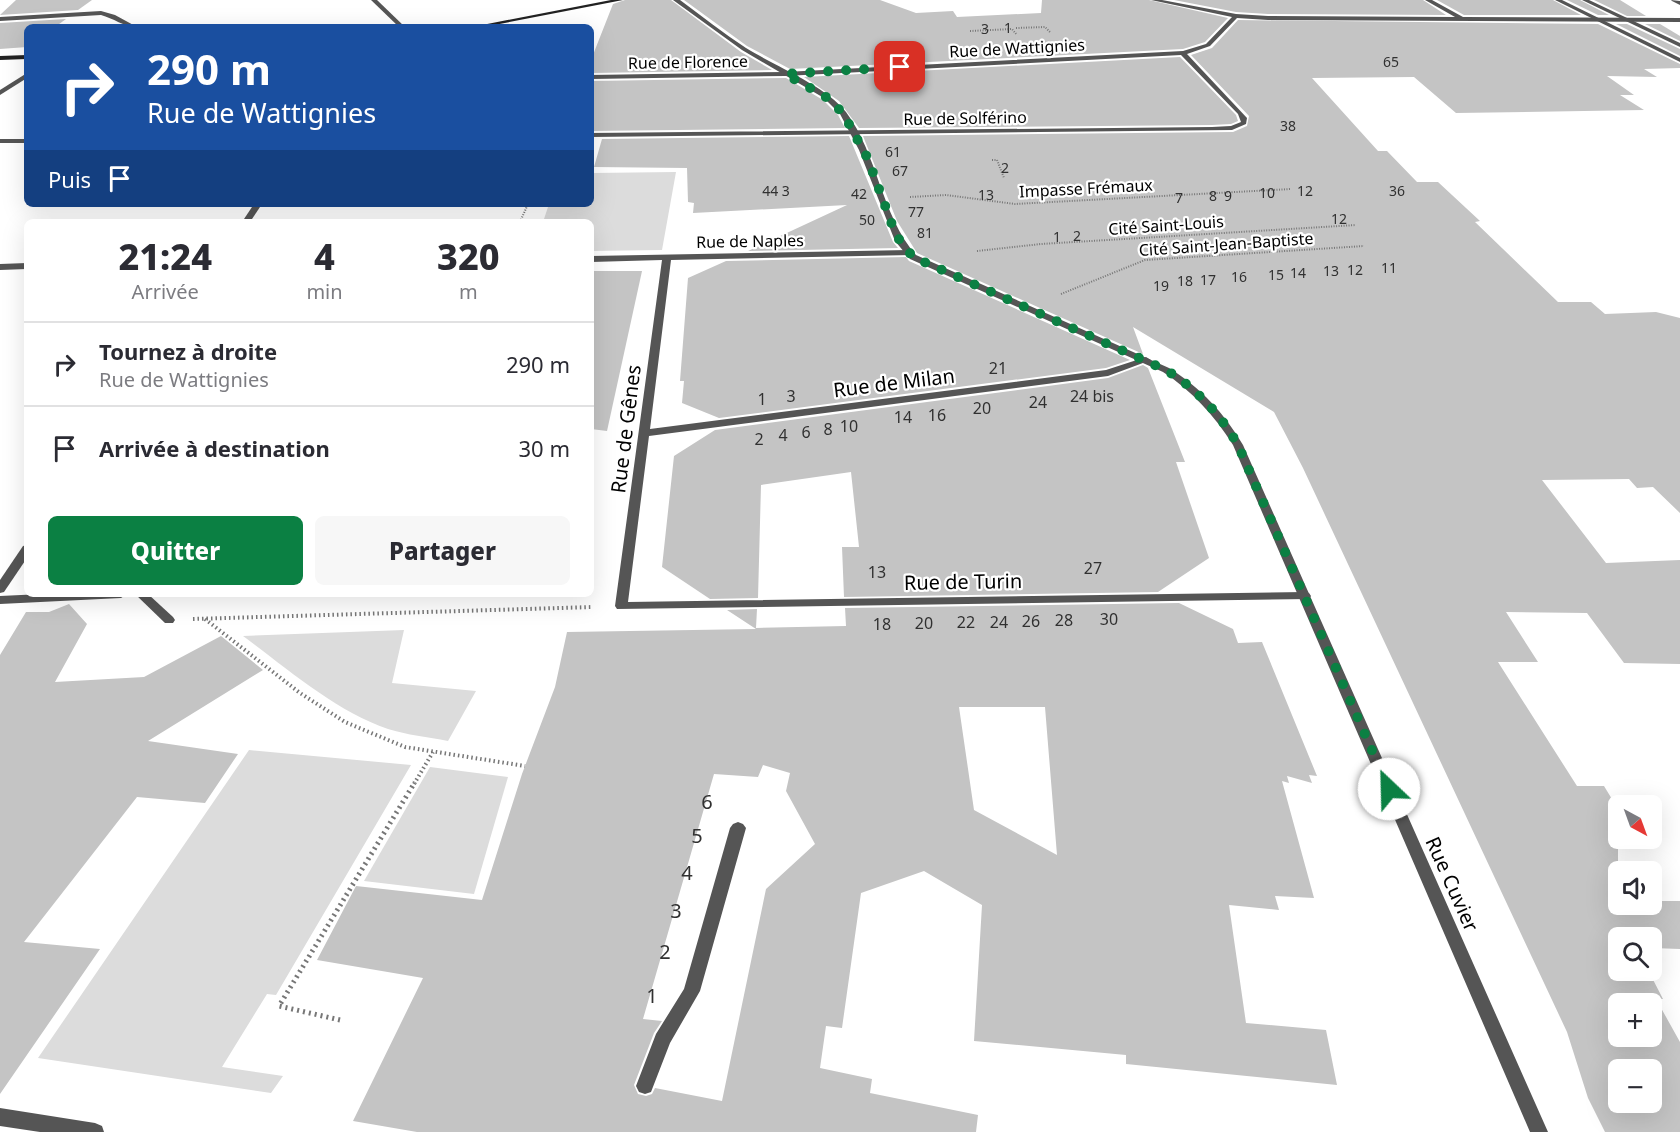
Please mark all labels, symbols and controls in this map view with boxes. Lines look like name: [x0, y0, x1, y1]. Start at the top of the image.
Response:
house number: 1: [1004, 18, 1012, 37]
house number: 3: [981, 19, 989, 38]
street label: Rue de Wattignies: [949, 33, 1085, 63]
text: 290 m: [147, 40, 271, 97]
pin: [874, 41, 925, 92]
icon: right: [48, 48, 126, 126]
street label: Rue de Florence: [628, 50, 748, 74]
icon: arrive: [883, 50, 916, 83]
house number: 65: [1383, 52, 1399, 71]
text: Rue de Wattignies: [147, 94, 376, 131]
street label: Rue de Solférino: [903, 106, 1027, 130]
house number: 38: [1280, 116, 1296, 135]
house number: 61: [885, 142, 901, 161]
house number: 2: [1001, 158, 1009, 177]
house number: 67: [892, 161, 908, 180]
icon: arrive: [103, 162, 136, 195]
text: Puis: [48, 164, 91, 194]
street label: Impasse Frémaux: [1019, 173, 1154, 202]
house number: 44 3: [762, 181, 790, 200]
house number: 12: [1297, 181, 1313, 200]
house number: 36: [1389, 181, 1405, 200]
house number: 10: [1259, 183, 1275, 202]
house number: 42: [851, 184, 867, 203]
house number: 13: [978, 185, 994, 204]
house number: 8: [1209, 186, 1217, 205]
house number: 9: [1224, 186, 1232, 205]
house number: 7: [1175, 188, 1183, 207]
house number: 77: [908, 202, 924, 221]
house number: 12: [1331, 209, 1347, 228]
house number: 50: [859, 210, 875, 229]
street label: Cité Saint-Louis: [1108, 210, 1224, 240]
house number: 81: [917, 223, 933, 242]
house number: 2: [1073, 226, 1081, 245]
house number: 1: [1053, 227, 1061, 246]
street label: Cité Saint-Jean-Baptiste: [1138, 227, 1314, 261]
street label: Rue de Naples: [696, 229, 804, 253]
text: 21:24: [118, 232, 212, 281]
text: 4: [314, 232, 335, 281]
text: 320: [437, 232, 500, 281]
house number: 11: [1381, 258, 1397, 277]
house number: 12: [1347, 260, 1363, 279]
house number: 13: [1323, 261, 1339, 280]
house number: 14: [1290, 263, 1306, 282]
house number: 15: [1268, 265, 1284, 284]
house number: 16: [1231, 267, 1247, 286]
house number: 17: [1200, 270, 1216, 289]
house number: 18: [1177, 271, 1193, 290]
house number: 19: [1153, 276, 1169, 295]
text: Arrivée: [132, 278, 199, 305]
text: min: [306, 278, 343, 305]
text: m: [459, 278, 478, 305]
text: Tournez à droite: [99, 336, 277, 366]
icon: right: [48, 348, 81, 381]
text: 290 m: [506, 349, 570, 379]
house number: 21: [989, 357, 1007, 379]
street label: Rue de Milan: [832, 362, 956, 403]
street label: Rue de Gênes: [604, 363, 647, 495]
text: Rue de Wattignies: [99, 366, 269, 393]
house number: 3: [786, 385, 796, 407]
house number: 24 bis: [1070, 385, 1114, 407]
house number: 1: [757, 388, 767, 410]
house number: 24: [1029, 391, 1047, 413]
house number: 20: [973, 397, 991, 419]
house number: 16: [928, 404, 946, 426]
house number: 14: [894, 406, 912, 428]
house number: 10: [840, 415, 858, 437]
house number: 8: [823, 418, 833, 440]
house number: 6: [801, 421, 811, 443]
house number: 4: [778, 424, 788, 446]
house number: 2: [754, 428, 764, 450]
icon: arrive: [48, 432, 81, 465]
text: Arrivée à destination: [99, 433, 330, 463]
text: 30 m: [519, 433, 570, 463]
button: Quitter: [48, 516, 303, 585]
button: Partager: [315, 516, 570, 585]
house number: 27: [1084, 557, 1102, 579]
house number: 13: [868, 561, 886, 583]
street label: Rue de Turin: [904, 567, 1022, 596]
house number: 30: [1100, 608, 1118, 630]
house number: 28: [1055, 609, 1073, 631]
house number: 26: [1022, 610, 1040, 632]
house number: 22: [957, 611, 975, 633]
house number: 24: [990, 611, 1008, 633]
house number: 20: [915, 612, 933, 634]
house number: 18: [873, 613, 891, 635]
position arrow: [1357, 757, 1421, 821]
house number: 6: [701, 788, 713, 815]
north arrow: [1608, 795, 1662, 849]
map controls: [1608, 795, 1662, 1113]
house number: 5: [691, 822, 703, 849]
street label: Rue Cuvier: [1420, 832, 1485, 935]
house number: 4: [681, 859, 693, 886]
button: sound: [1608, 861, 1662, 915]
house number: 3: [670, 897, 682, 924]
button: search: [1608, 927, 1662, 981]
house number: 2: [659, 938, 671, 965]
house number: 1: [646, 982, 658, 1009]
button: +: [1608, 993, 1662, 1047]
button: −: [1608, 1059, 1662, 1113]

